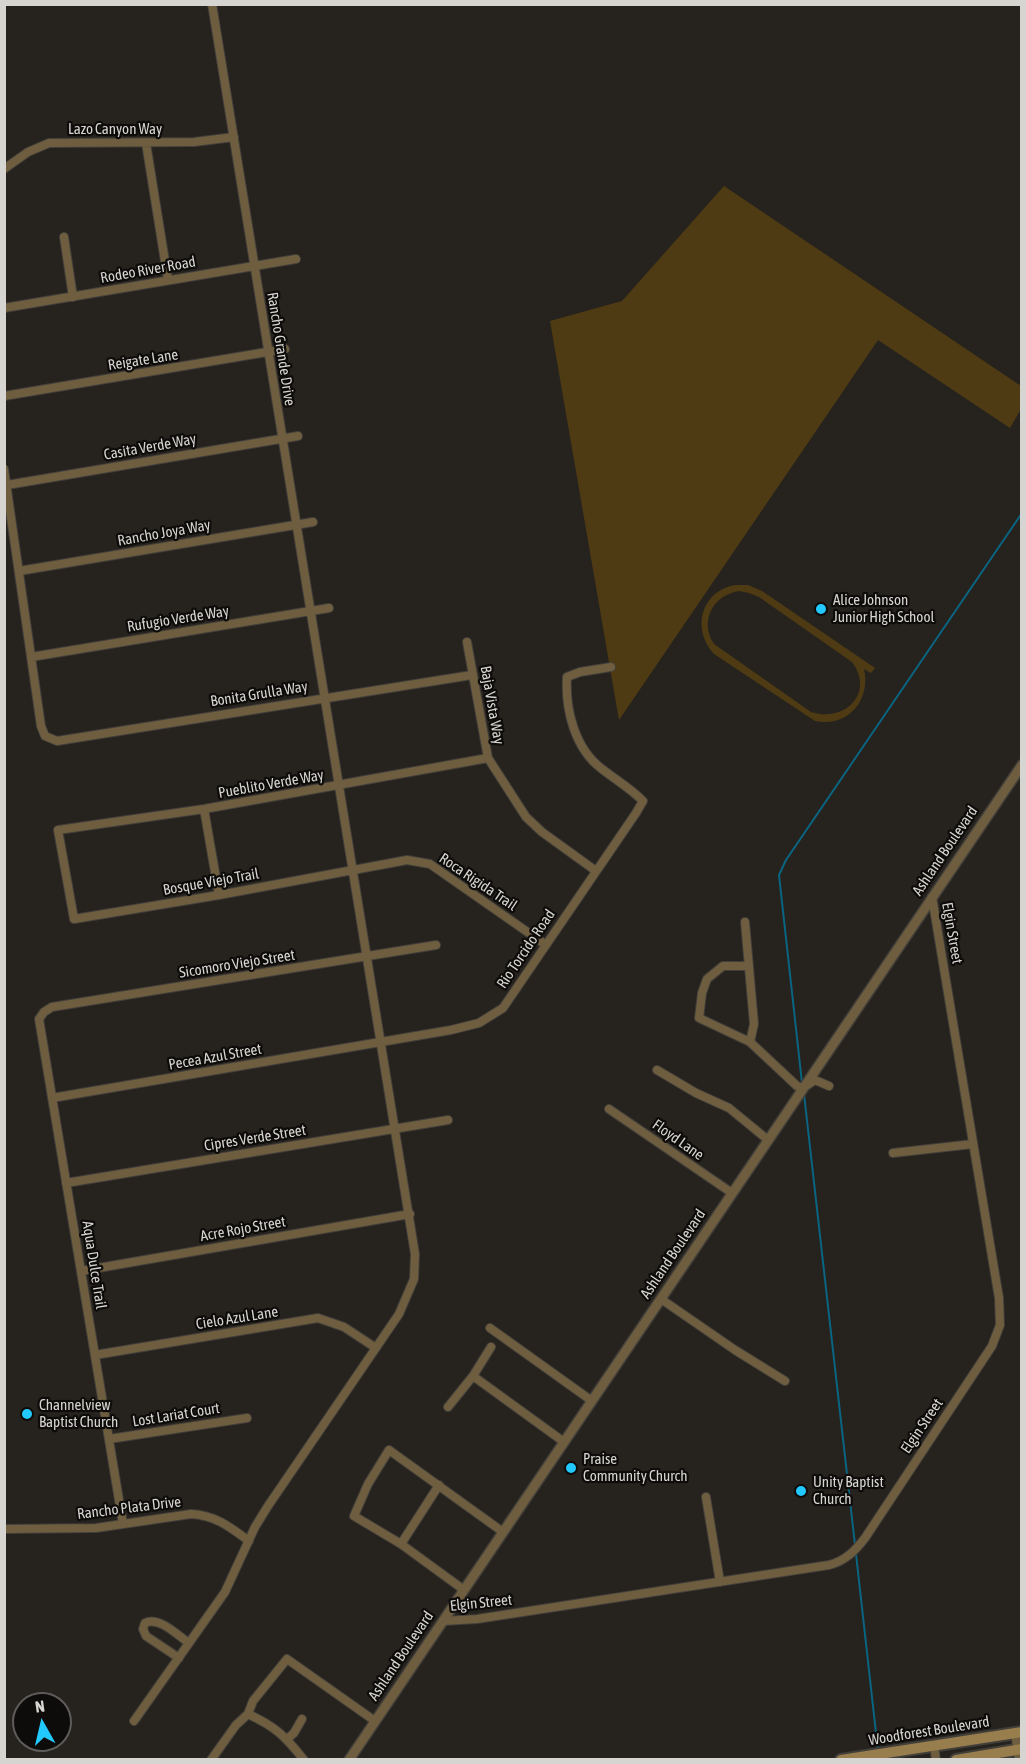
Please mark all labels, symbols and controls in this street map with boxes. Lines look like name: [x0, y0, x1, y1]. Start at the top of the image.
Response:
street label: Lazo Canyon Way: [68, 120, 162, 138]
street label: Rodeo River Road: [99, 253, 197, 287]
street label: Rancho Grande Drive: [263, 291, 299, 407]
street label: Reigate Lane: [107, 346, 179, 374]
street label: Casita Verde Way: [102, 430, 198, 464]
street label: Rancho Joya Way: [116, 516, 212, 550]
place label: Alice Johnson Junior High School: [833, 591, 934, 626]
street label: Rufugio Verde Way: [126, 602, 230, 636]
marker: Alice Johnson Junior High School: [814, 602, 828, 616]
street label: Baja Vista Way: [476, 664, 508, 746]
street label: Bonita Grulla Way: [209, 677, 309, 711]
street label: Pueblito Verde Way: [217, 766, 325, 802]
street label: Ashland Boulevard: [909, 803, 981, 899]
street label: Roca Rigida Trail: [436, 849, 520, 915]
street label: Bosque Viejo Trail: [162, 865, 260, 899]
street label: Elgin Street: [938, 901, 966, 965]
street label: Rio Torcido Road: [493, 906, 559, 992]
street label: Sicomoro Viejo Street: [178, 946, 296, 982]
street label: Pecea Azul Street: [167, 1040, 263, 1074]
street label: Floyd Lane: [649, 1116, 707, 1164]
street label: Cipres Verde Street: [203, 1121, 307, 1155]
street label: Ashland Boulevard: [637, 1206, 709, 1302]
street label: Acre Rojo Street: [199, 1213, 287, 1245]
street label: Aqua Dulce Trail: [78, 1220, 110, 1310]
street label: Cielo Azul Lane: [195, 1303, 279, 1333]
street label: Elgin Street: [897, 1395, 947, 1457]
place label: Channelview Baptist Church: [39, 1396, 118, 1431]
street label: Lost Lariat Court: [131, 1399, 221, 1431]
marker: Channelview Baptist Church: [20, 1407, 34, 1421]
place label: Praise Community Church: [583, 1450, 687, 1485]
marker: Praise Community Church: [564, 1461, 578, 1475]
place label: Unity Baptist Church: [813, 1473, 884, 1508]
marker: Unity Baptist Church: [794, 1484, 808, 1498]
street label: Rancho Plata Drive: [76, 1493, 182, 1523]
street label: Elgin Street: [449, 1591, 513, 1615]
street label: Ashland Boulevard: [365, 1608, 437, 1704]
north arrow: [12, 1692, 72, 1752]
text: N: [34, 1697, 46, 1716]
street label: Woodforest Boulevard: [867, 1713, 991, 1749]

